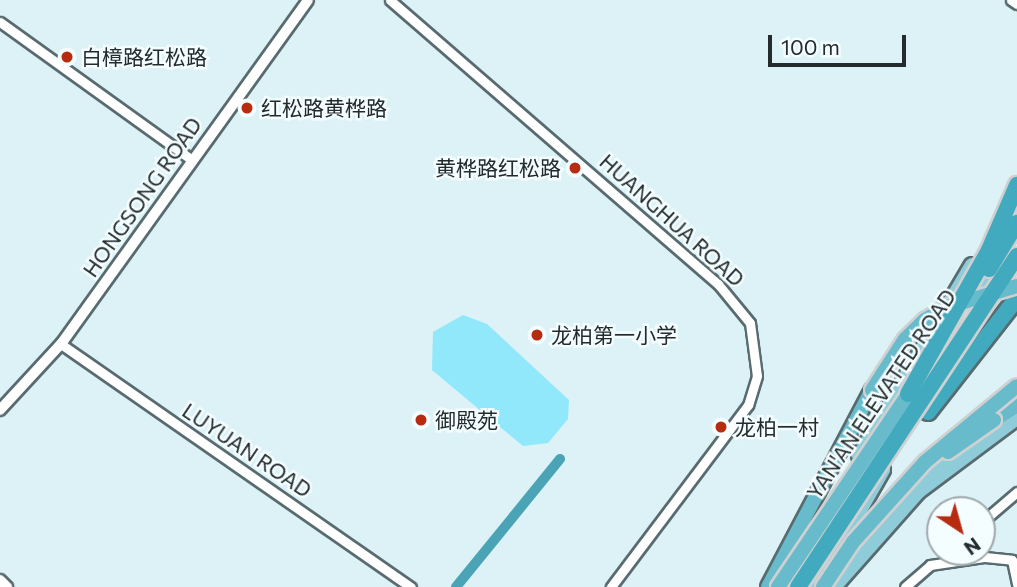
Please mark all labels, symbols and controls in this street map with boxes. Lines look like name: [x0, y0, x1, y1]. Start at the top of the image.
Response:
scale bar: [772, 21, 910, 65]
text: 100 m: [781, 34, 840, 59]
place label: 白樟路红松路: [81, 44, 207, 70]
marker: 白樟路红松路: [59, 49, 75, 65]
place label: 红松路黄桦路: [261, 95, 387, 121]
marker: 红松路黄桦路: [239, 100, 255, 116]
street label: HONGSONG ROAD: [77, 112, 207, 282]
street label: HUANGHUA ROAD: [595, 149, 749, 291]
place label: 黄桦路红松路: [435, 155, 561, 181]
marker: 黄桦路红松路: [567, 160, 583, 176]
street label: YAN'AN ELEVATED ROAD: [801, 284, 961, 504]
place label: 龙柏第一小学: [551, 322, 677, 348]
marker: 龙柏第一小学: [529, 327, 545, 343]
street label: LUYUAN ROAD: [178, 398, 316, 502]
place label: 御殿苑: [435, 407, 498, 433]
marker: 御殿苑: [413, 412, 429, 428]
place label: 龙柏一村: [735, 414, 819, 440]
marker: 龙柏一村: [713, 419, 729, 435]
north arrow: [926, 496, 996, 566]
text: N: [960, 533, 985, 560]

